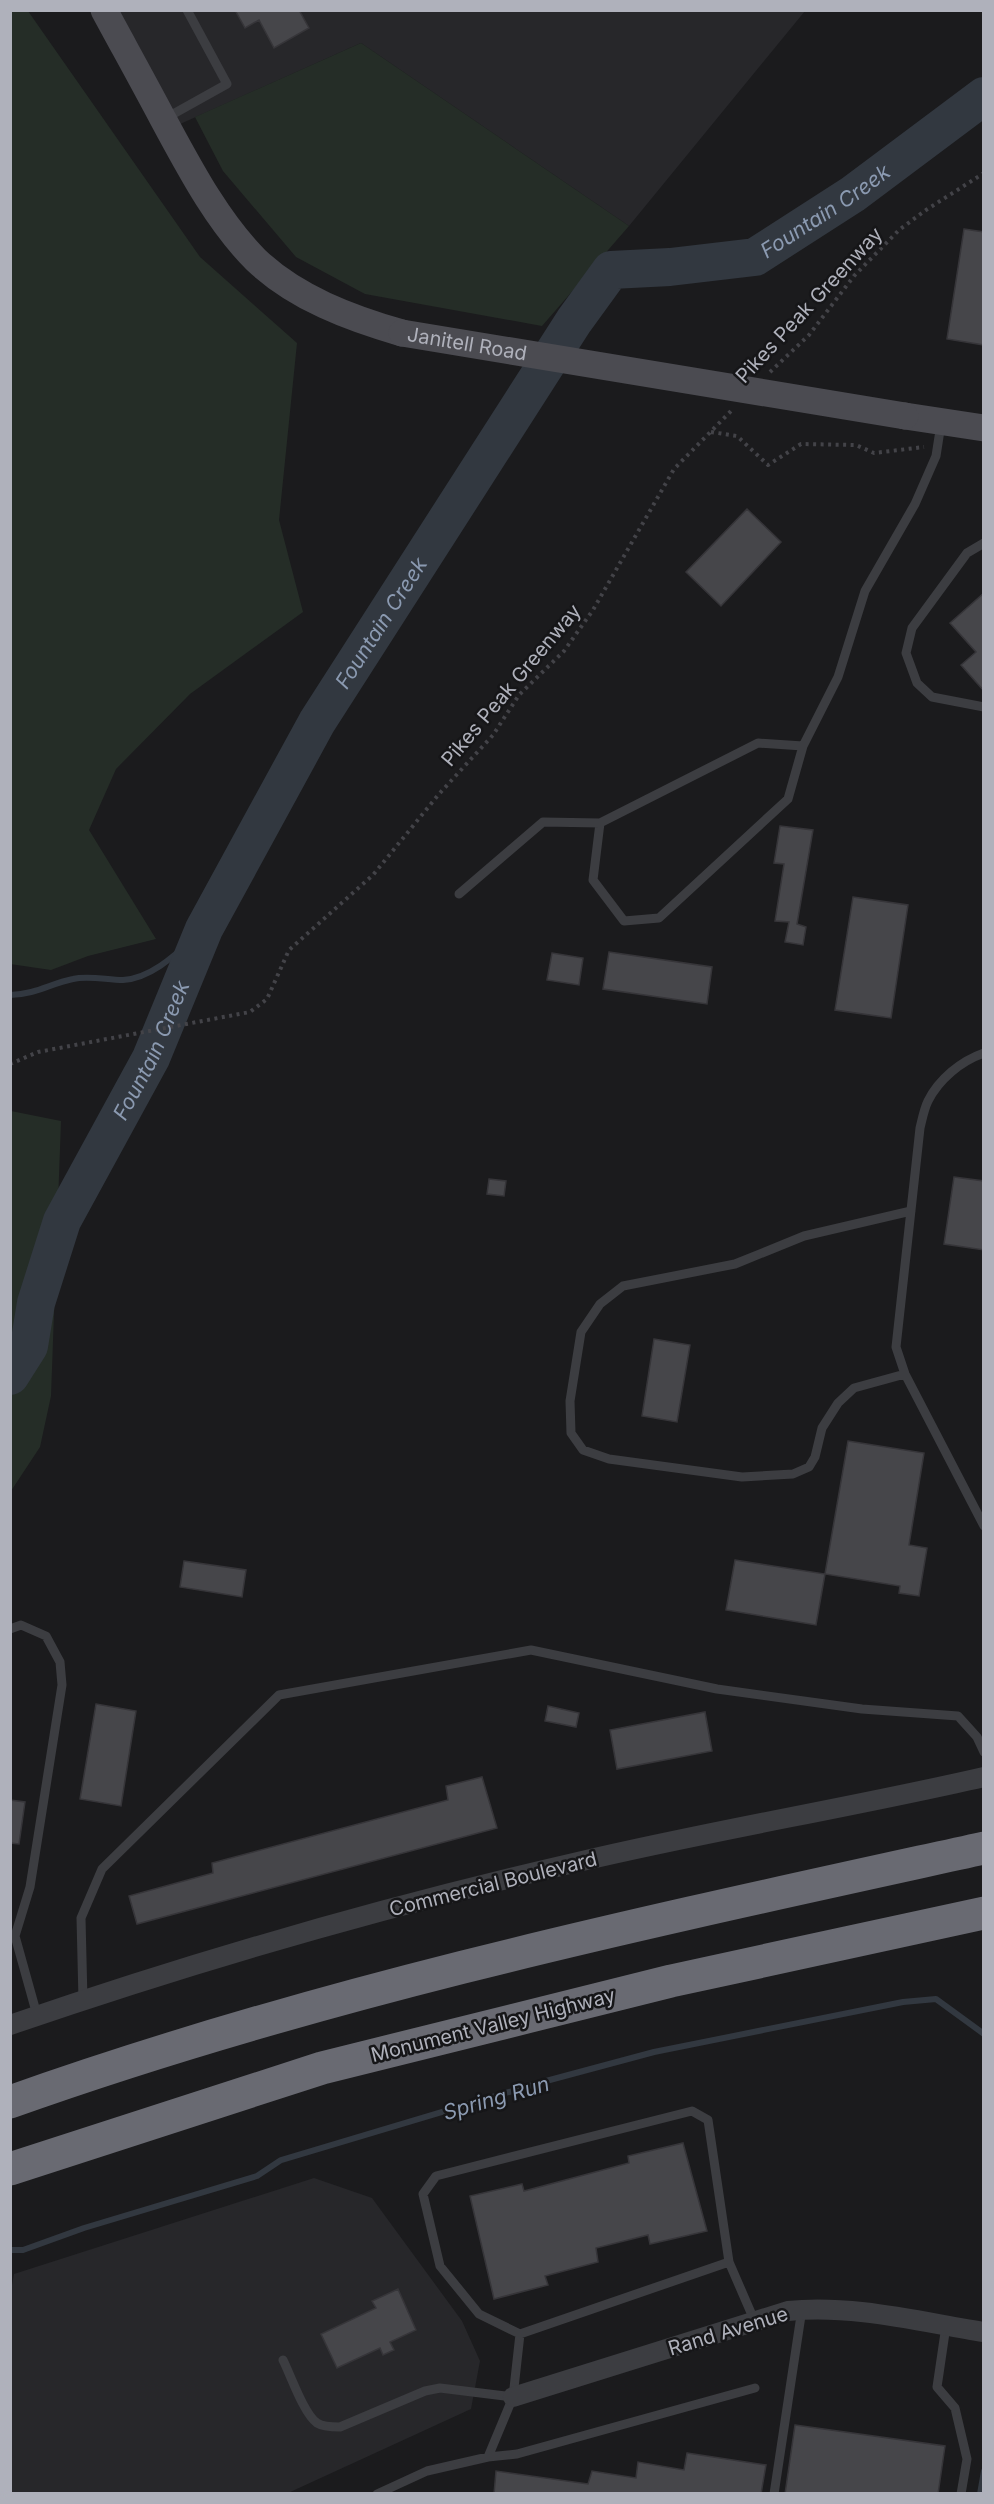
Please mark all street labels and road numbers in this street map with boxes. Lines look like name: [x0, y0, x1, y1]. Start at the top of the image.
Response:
street label: Pikes Peak Greenway: [731, 222, 887, 388]
street label: Janitell Road: [406, 322, 529, 365]
street label: Pikes Peak Greenway: [436, 599, 586, 771]
street label: Commercial Boulevard: [387, 1847, 599, 1921]
street label: Monument Valley Highway: [368, 1983, 618, 2067]
street label: Rand Avenue: [665, 2301, 791, 2361]

